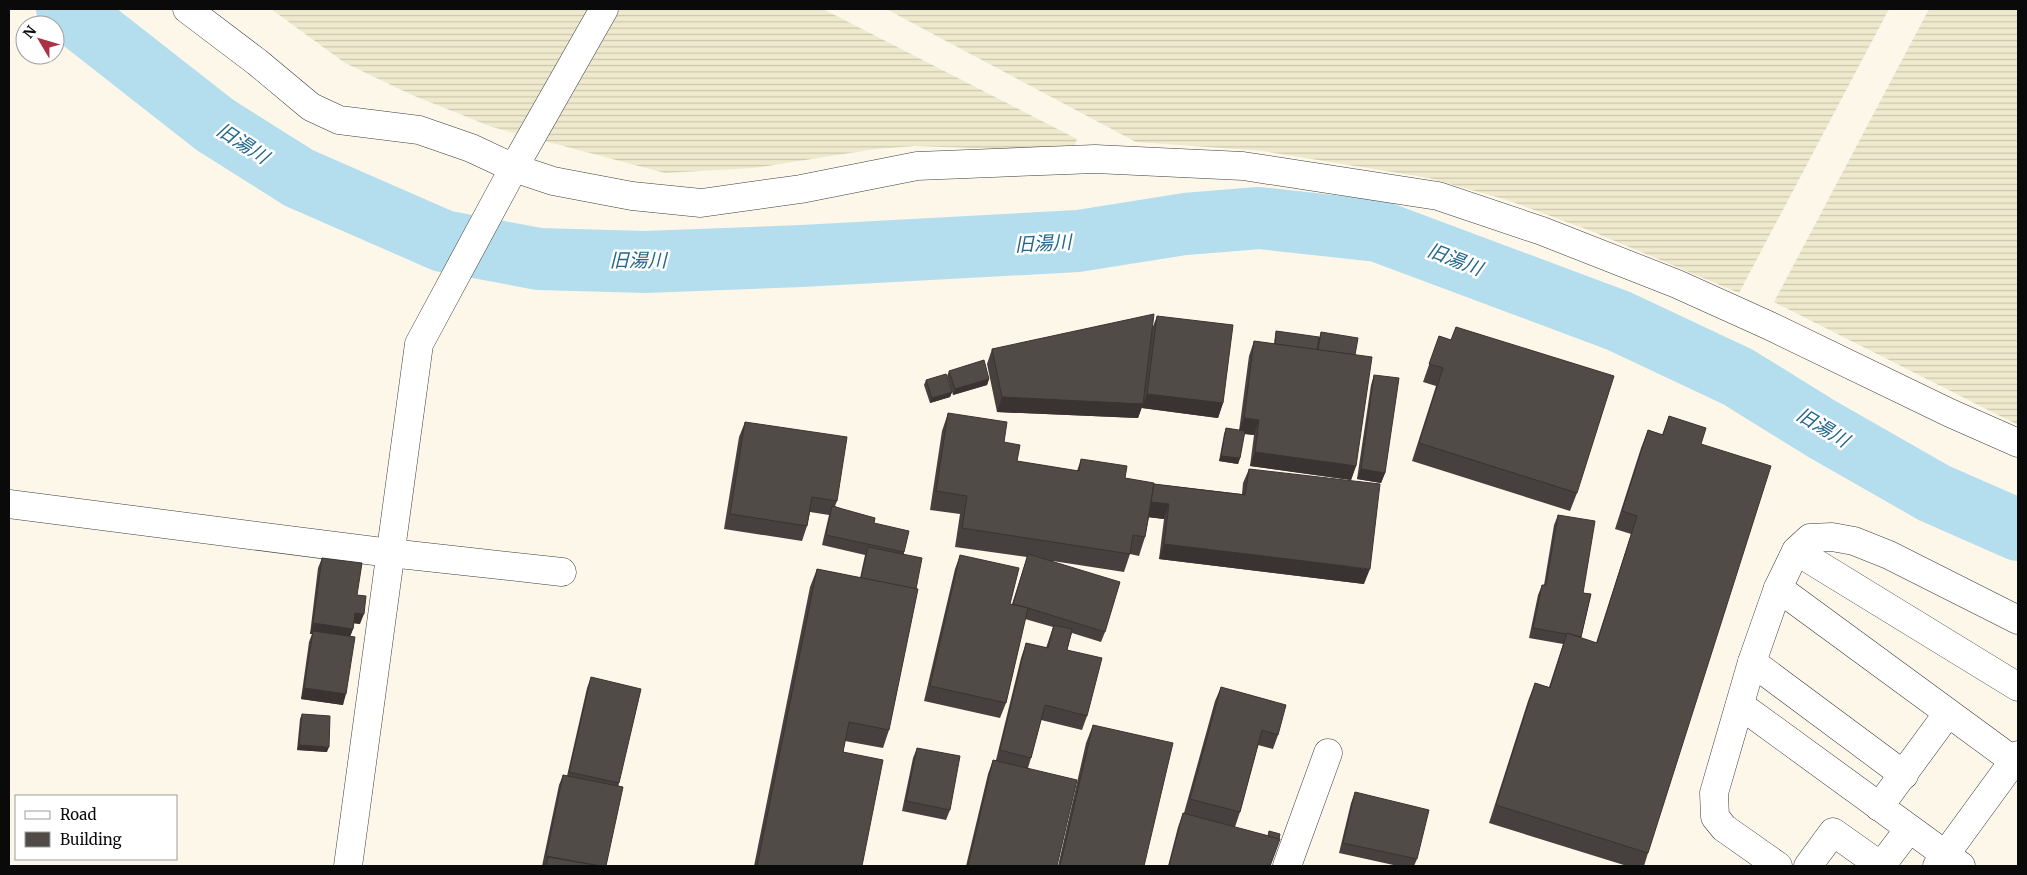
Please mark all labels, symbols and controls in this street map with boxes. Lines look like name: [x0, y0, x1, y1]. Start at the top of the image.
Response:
north arrow: [15, 15, 65, 65]
text: N: [19, 22, 40, 42]
water label: 旧湯川: [213, 117, 275, 170]
water label: 旧湯川: [1014, 229, 1074, 256]
water label: 旧湯川: [1424, 238, 1488, 281]
water label: 旧湯川: [609, 248, 668, 272]
water label: 旧湯川: [1792, 402, 1855, 453]
legend: [15, 795, 178, 860]
text: Road: [60, 805, 96, 824]
text: Building: [60, 830, 122, 849]

